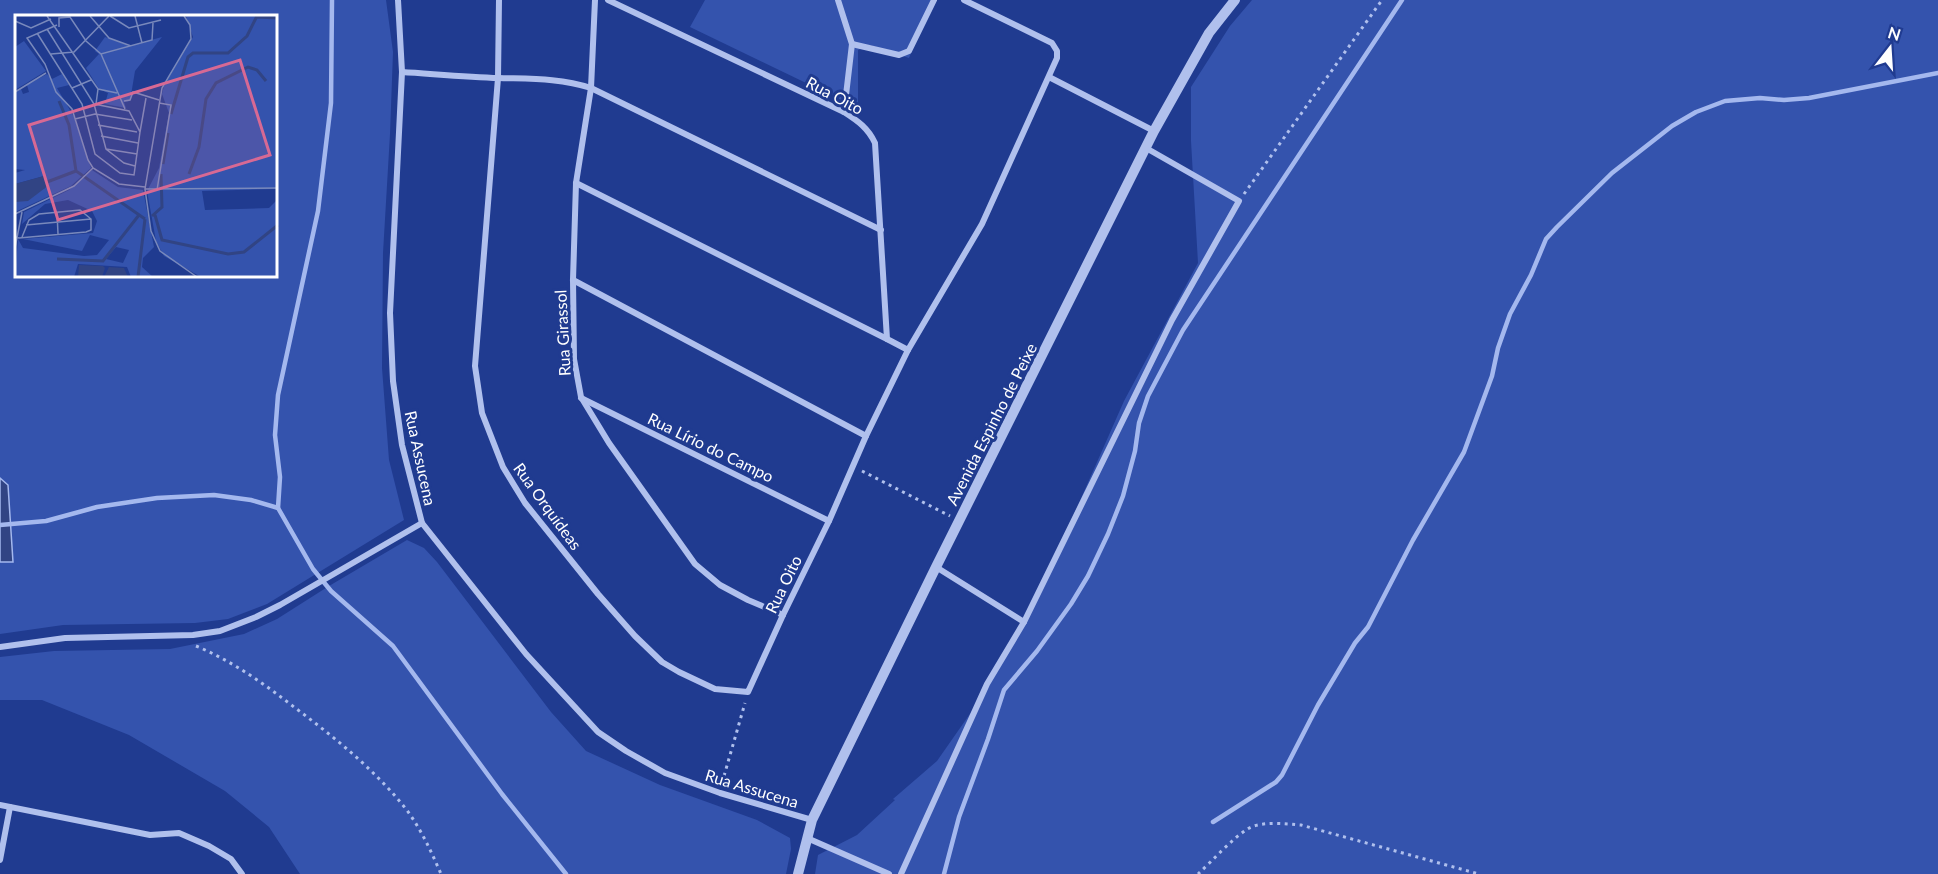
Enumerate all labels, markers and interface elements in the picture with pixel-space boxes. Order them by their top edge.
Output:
inset map [15,15,278,278]
north arrow [1860,18,1920,78]
text: N [1886,22,1903,44]
street label: Rua Oito [803,72,867,118]
street label: Rua Girassol [550,289,574,377]
street label: Avenida Espinho de Peixe [942,340,1040,508]
street label: Rua Lírio do Campo [645,408,777,486]
street label: Rua Assucena [402,409,440,507]
street label: Rua Orquídeas [510,459,586,553]
street label: Rua Oito [761,552,805,616]
street label: Rua Assucena [703,765,801,811]

